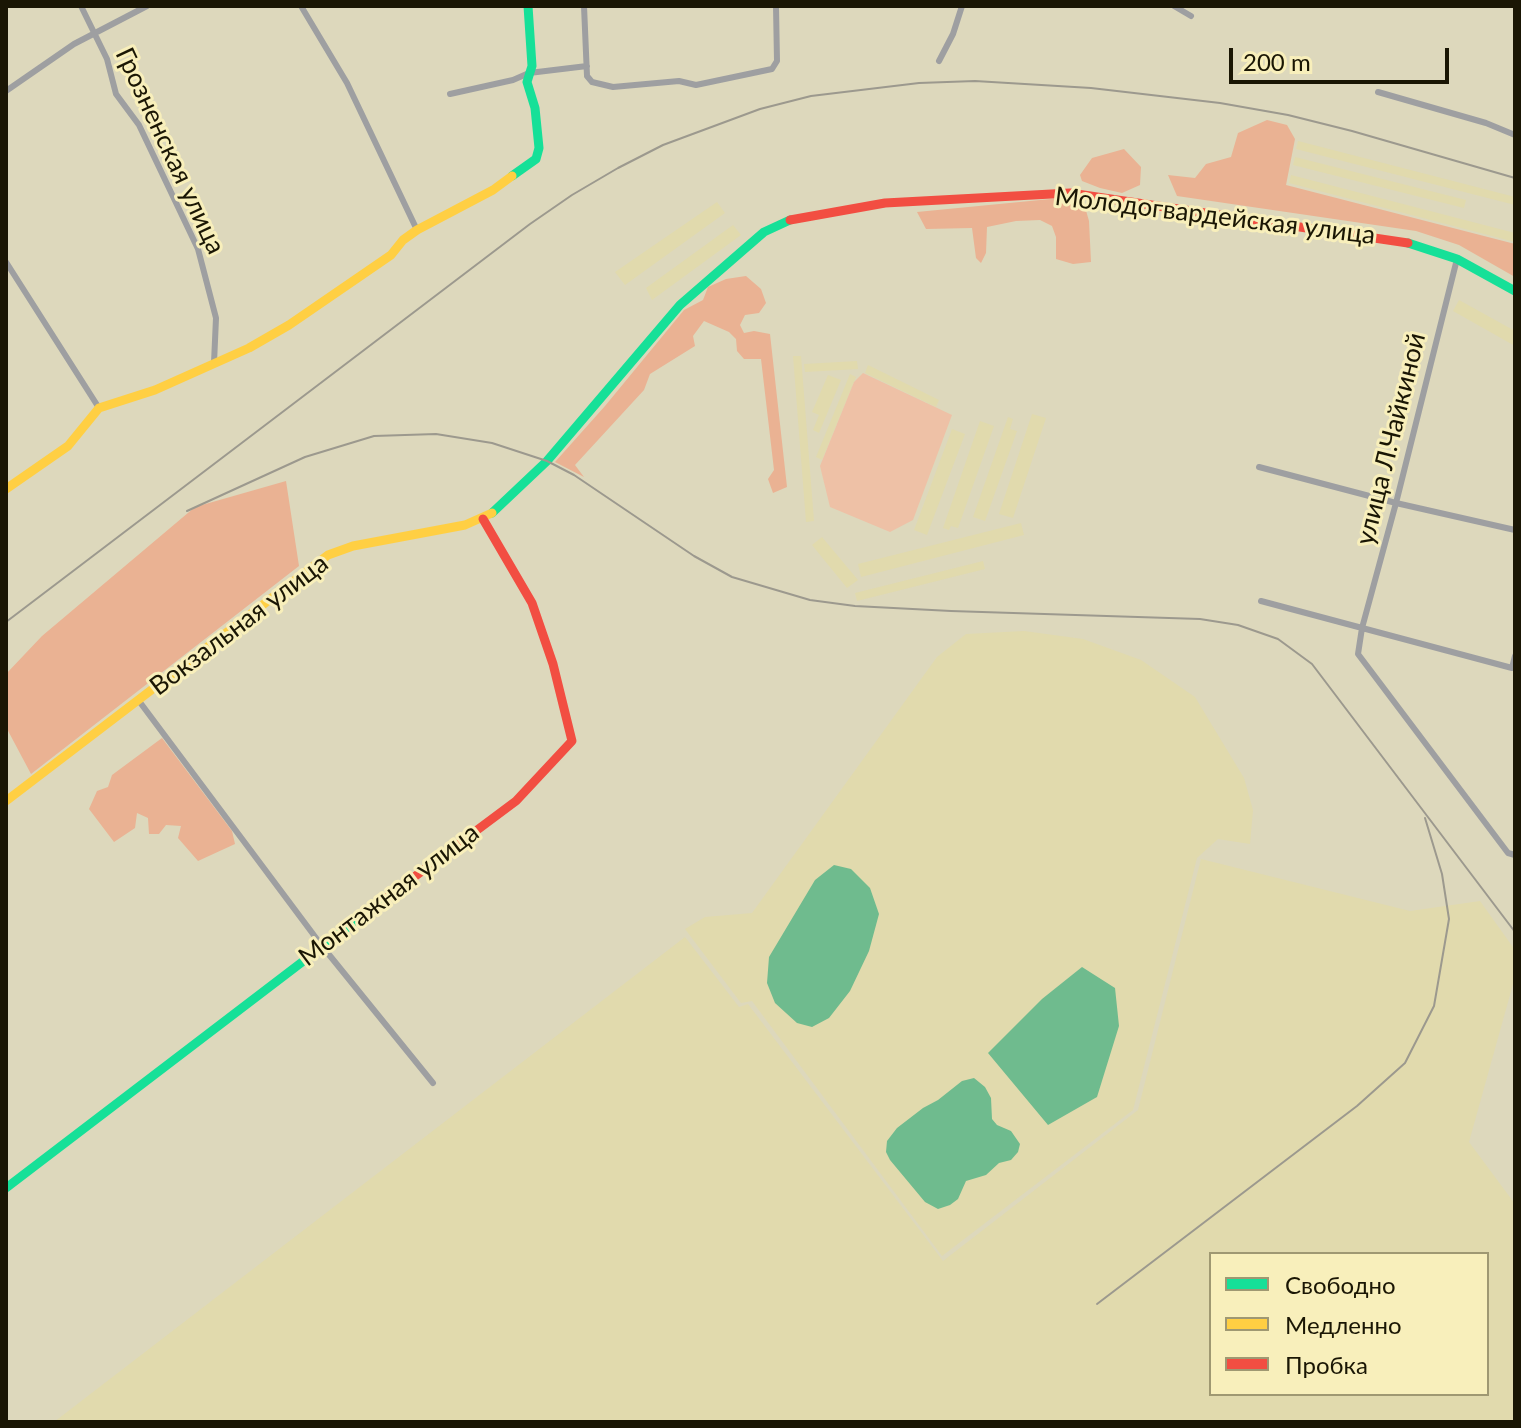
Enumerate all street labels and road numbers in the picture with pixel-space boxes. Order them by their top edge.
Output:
street label: Грозненская улица [109,43,231,259]
street label: Молодогвардейская улица [1053,181,1377,251]
street label: улица Л.Чайкиной [1350,330,1432,548]
street label: Вокзальная улица [144,548,334,702]
street label: Монтажная улица [293,817,485,973]

